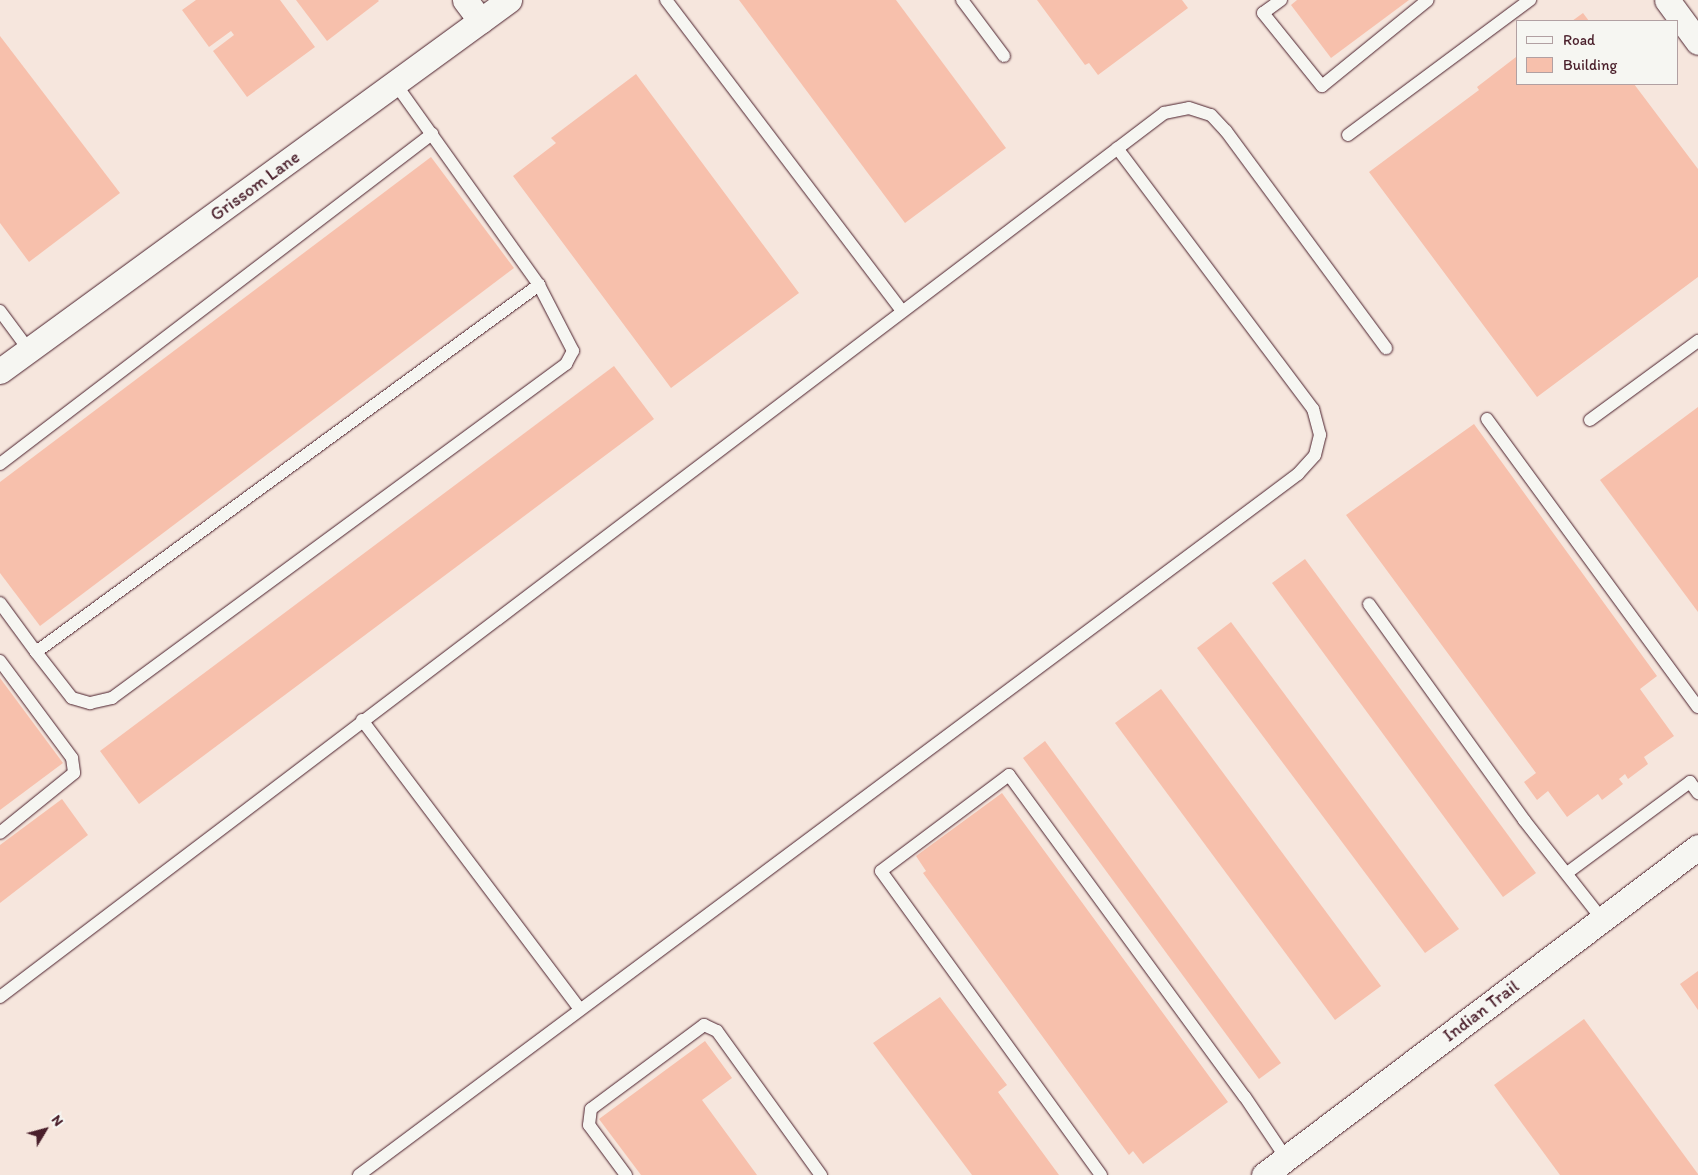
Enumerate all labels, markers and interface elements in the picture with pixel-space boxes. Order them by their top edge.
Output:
legend [1516,20,1678,85]
text: Road [1563,31,1595,49]
text: Building [1563,56,1617,74]
street label: Grissom Lane [206,146,304,226]
street label: Indian Trail [1439,976,1523,1046]
north arrow [20,1105,70,1155]
text: N [48,1112,67,1130]

